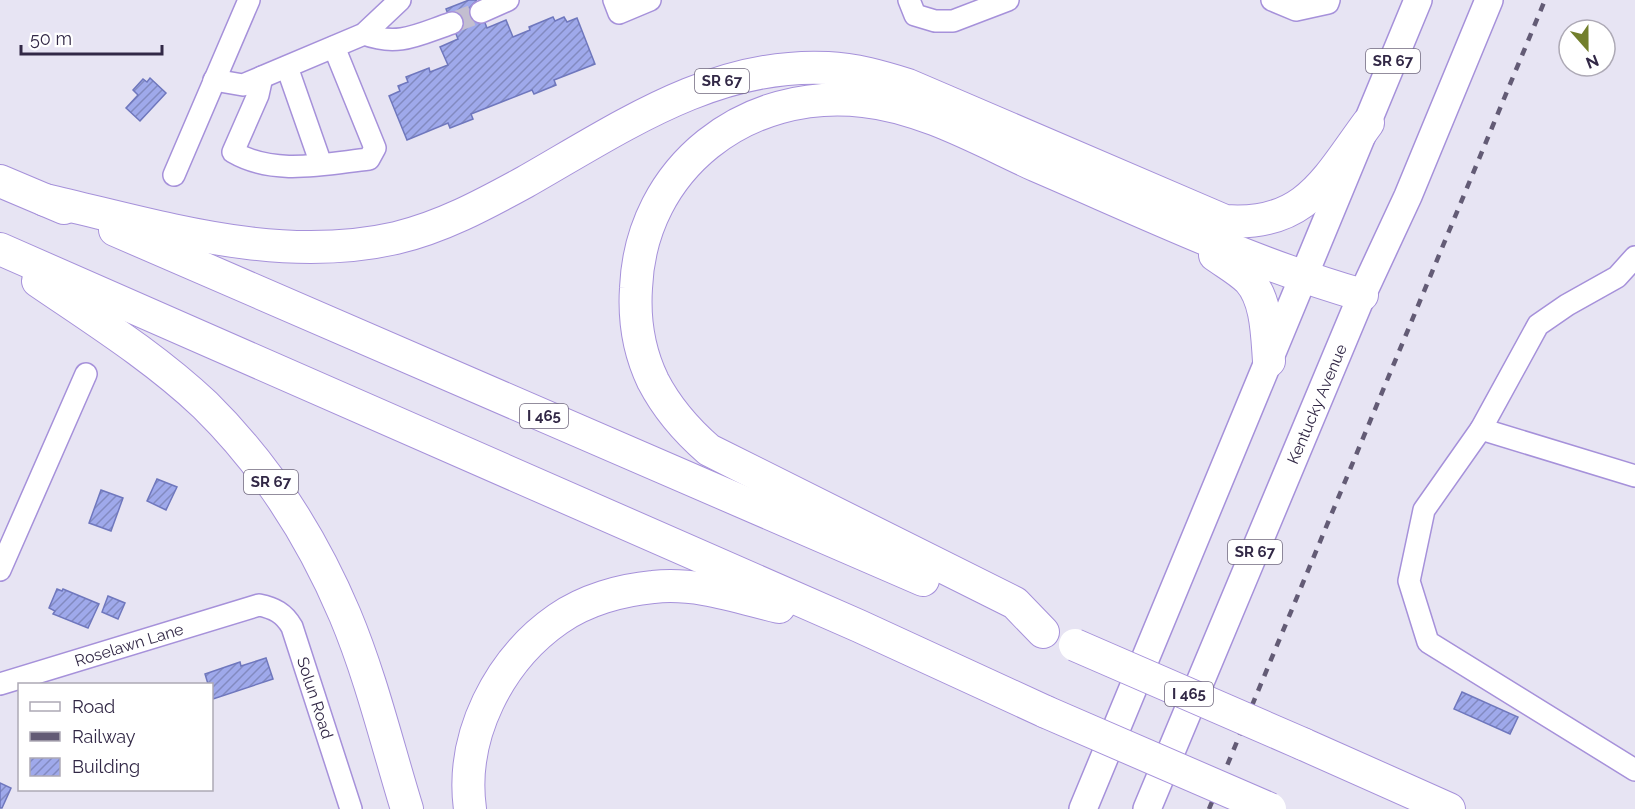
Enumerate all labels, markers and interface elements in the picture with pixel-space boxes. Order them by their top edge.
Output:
scale bar [21,18,162,56]
north arrow [1557,18,1617,78]
text: 50 m [30,28,72,49]
road number: SR 67 [1366,49,1420,73]
text: N [1583,50,1601,73]
road number: SR 67 [695,69,749,93]
street label: Kentucky Avenue [1283,341,1351,467]
road number: I 465 [520,404,568,428]
road number: SR 67 [244,470,298,494]
road number: SR 67 [1228,540,1282,564]
street label: Roselawn Lane [72,619,186,671]
street label: Solun Road [293,655,337,741]
road number: I 465 [1165,682,1213,706]
legend [18,683,213,791]
text: Road [72,696,115,717]
text: Railway [72,726,136,747]
text: Building [72,756,140,777]

